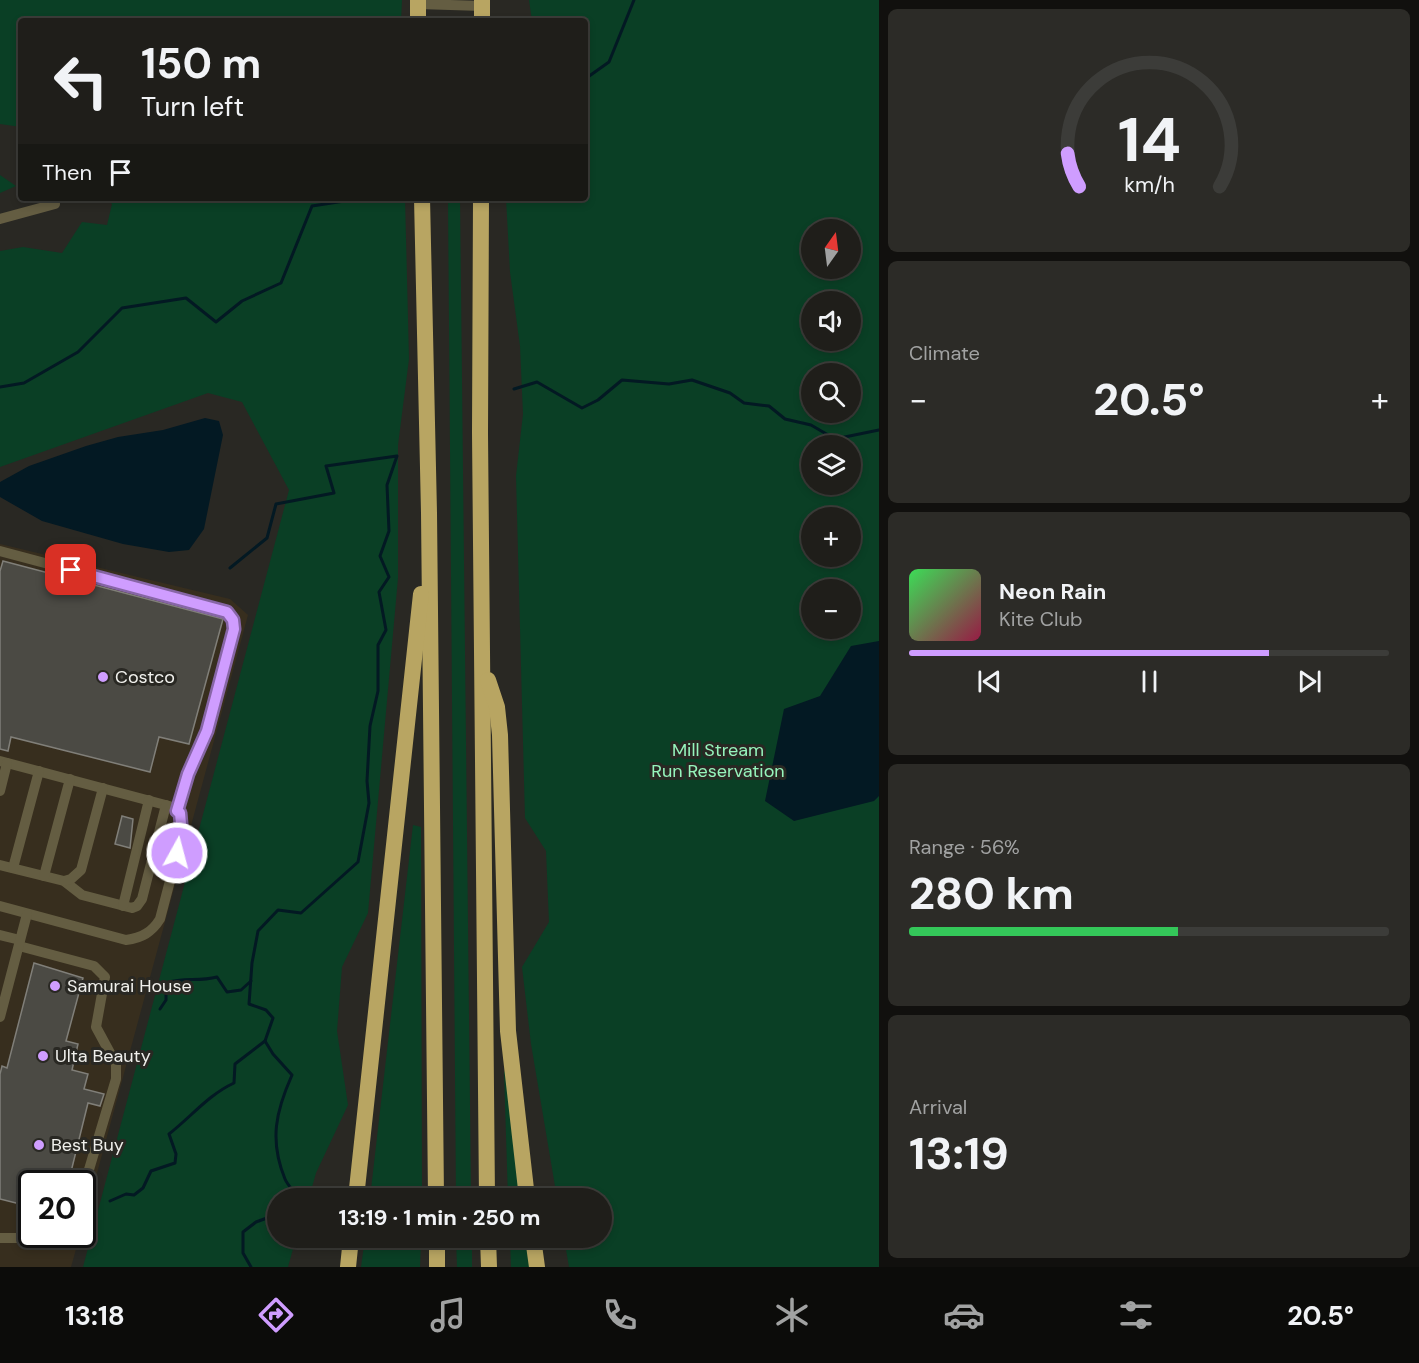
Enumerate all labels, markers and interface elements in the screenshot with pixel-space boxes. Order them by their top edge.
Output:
text: 150 m [141,36,261,91]
icon: left [42,42,120,120]
text: Turn left [141,89,244,124]
text: 14 [1117,99,1181,180]
icon: arrive [104,156,137,189]
text: Then [42,158,92,187]
text: km/h [1124,172,1174,200]
north arrow [801,219,861,279]
map controls [801,219,861,639]
button: sound [801,291,861,351]
text: Climate [909,340,980,366]
button: search [801,363,861,423]
text: 20.5° [1093,370,1205,429]
text: − [909,378,927,421]
text: + [1371,378,1389,421]
button: layers [801,435,861,495]
button: + [801,507,861,567]
pin [45,544,96,595]
icon: arrive [54,553,87,586]
text: Neon Rain [999,577,1106,606]
button: − [801,579,861,639]
text: Kite Club [999,606,1083,632]
place label: Costco [115,665,175,689]
icon: previous [973,665,1006,698]
icon: pause [1133,665,1166,698]
icon: next [1293,665,1326,698]
marker: Costco [96,670,110,684]
park label: Mill Stream Run Reservation [651,738,785,783]
position arrow [145,821,209,885]
text: Range · 56% [909,834,1020,860]
text: 280 km [909,864,1074,923]
place label: Samurai House [67,974,192,998]
marker: Samurai House [48,979,62,993]
place label: Ulta Beauty [55,1044,151,1068]
marker: Ulta Beauty [36,1049,50,1063]
text: Arrival [909,1094,967,1120]
text: 13:19 [909,1124,1009,1183]
place label: Best Buy [51,1133,124,1157]
marker: Best Buy [32,1138,46,1152]
speed limit sign: 20 [18,1170,96,1248]
text: 13:19 · 1 min · 250 m [339,1203,540,1232]
icon: directions [255,1294,297,1336]
icon: music [427,1294,469,1336]
icon: phone [599,1294,641,1336]
icon: climate [771,1294,813,1336]
icon: car [943,1294,985,1336]
icon: filters [1115,1294,1157,1336]
text: 13:18 [65,1298,125,1333]
text: 20.5° [1287,1298,1354,1333]

